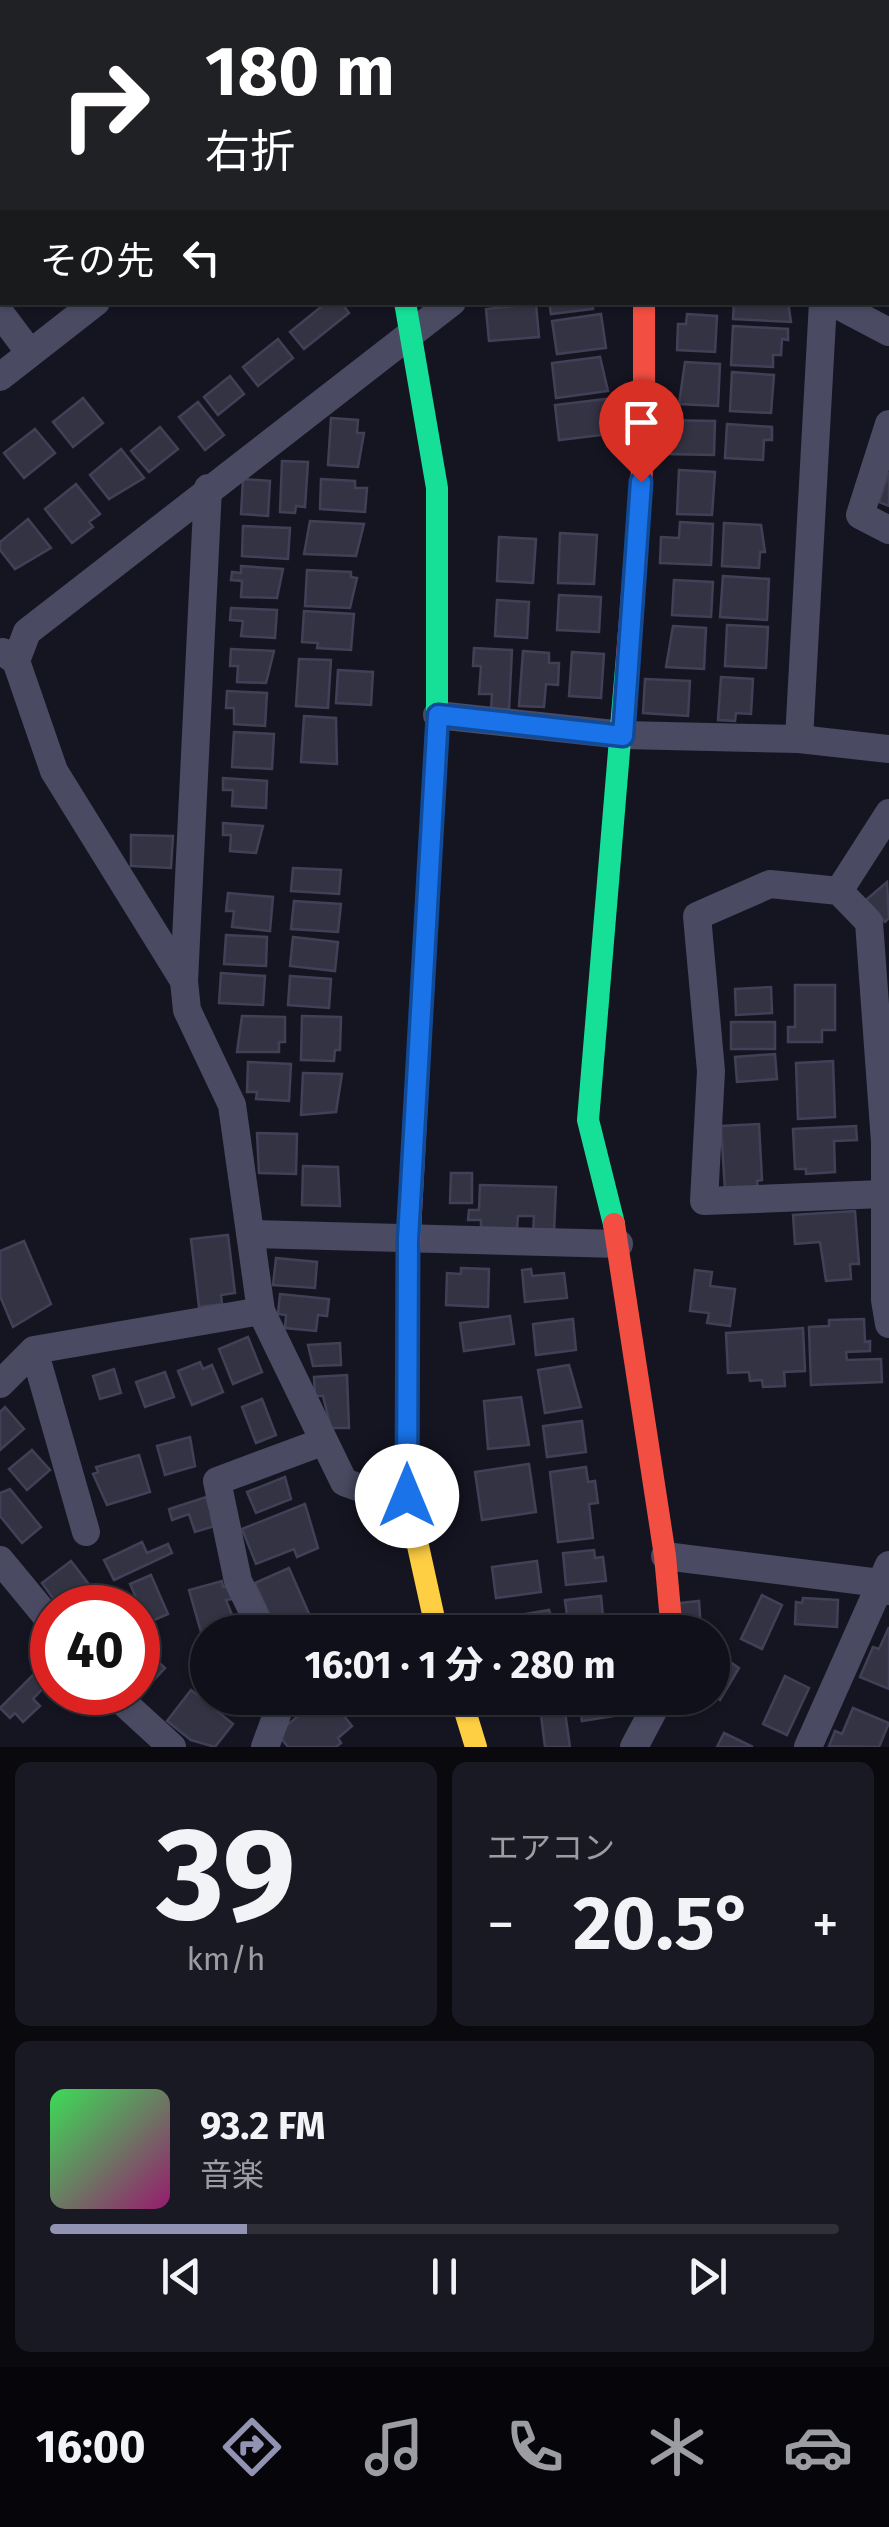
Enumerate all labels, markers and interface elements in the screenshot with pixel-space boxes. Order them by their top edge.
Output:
text: 180 m [205,30,395,114]
icon: right [40,40,170,170]
text: 右折 [205,125,295,179]
icon: left [174,230,229,285]
text: その先 [40,238,154,284]
pin [599,380,684,483]
icon: arrive [614,395,669,450]
position arrow [355,1444,459,1548]
speed limit sign: 40 [30,1585,160,1715]
text: 16:01 · 1 分 · 280 m [304,1642,616,1688]
text: 39 [157,1797,295,1953]
text: エアコン [487,1829,615,1867]
text: 20.5° [573,1879,753,1969]
text: − [487,1892,515,1958]
text: + [812,1892,839,1958]
text: km/h [186,1940,266,1978]
text: 93.2 FM [200,2103,325,2149]
text: 音楽 [200,2156,264,2194]
icon: previous [154,2249,209,2304]
icon: pause [417,2249,472,2304]
icon: next [680,2249,735,2304]
icon: directions [217,2412,287,2482]
icon: music [359,2412,429,2482]
icon: phone [500,2412,570,2482]
icon: climate [642,2412,712,2482]
icon: car [783,2412,853,2482]
text: 16:00 [36,2420,145,2474]

